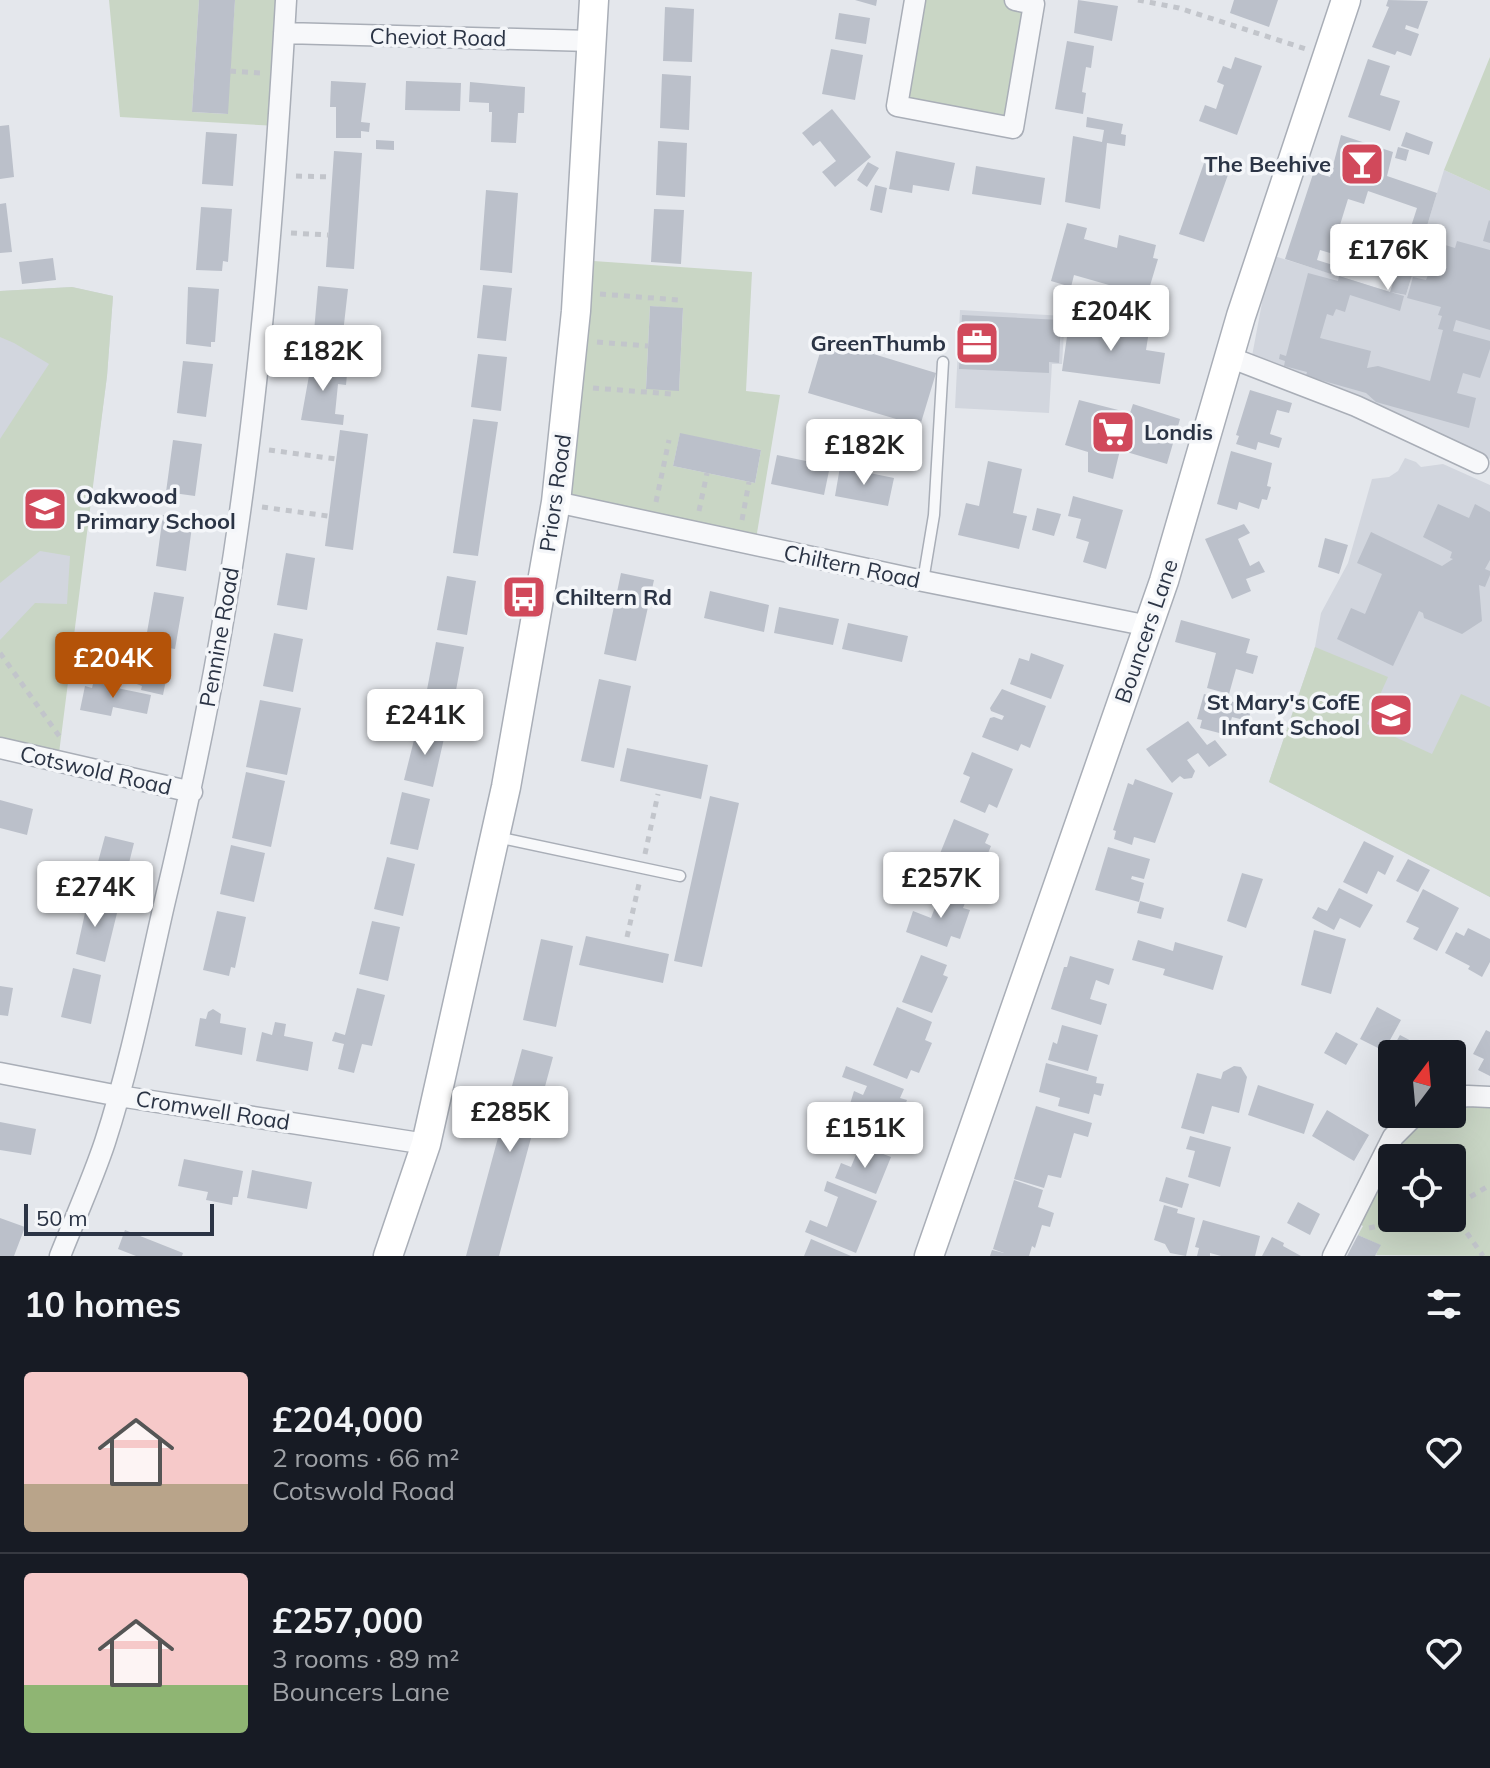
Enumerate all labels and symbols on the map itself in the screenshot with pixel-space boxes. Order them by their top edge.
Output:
street label: Cheviot Road [370,22,506,52]
bar icon: The Beehive [1338,140,1386,188]
place label: The Beehive [1204,150,1331,178]
pin: £176K [1332,224,1444,292]
pin: £204K [1055,285,1167,353]
office icon: GreenThumb [953,319,1001,367]
pin: £182K [267,325,379,393]
place label: GreenThumb [810,329,946,357]
supermarket icon: Londis [1089,408,1137,456]
place label: Londis [1144,418,1213,446]
pin: £182K [808,419,920,487]
street label: Priors Road [533,432,577,554]
place label: Oakwood Primary School [76,482,236,535]
school or university icon: Oakwood Primary School [21,485,69,533]
street label: Chiltern Road [781,538,923,594]
street label: Bouncers Lane [1108,555,1184,707]
street label: Pennine Road [193,565,245,709]
bus stop icon: Chiltern Rd [500,573,548,621]
place label: Chiltern Rd [555,583,672,611]
pin: £204K [57,632,169,700]
place label: St Mary's CofE Infant School [1207,688,1360,741]
pin: £241K [369,689,481,757]
school or university icon: St Mary's CofE Infant School [1367,691,1415,739]
street label: Cotswold Road [17,739,175,801]
pin: £257K [885,852,997,920]
pin: £274K [39,861,151,929]
north arrow [1378,1040,1466,1128]
street label: Cromwell Road [134,1084,292,1136]
pin: £285K [454,1086,566,1154]
pin: £151K [809,1102,921,1170]
scale bar [24,1200,214,1236]

